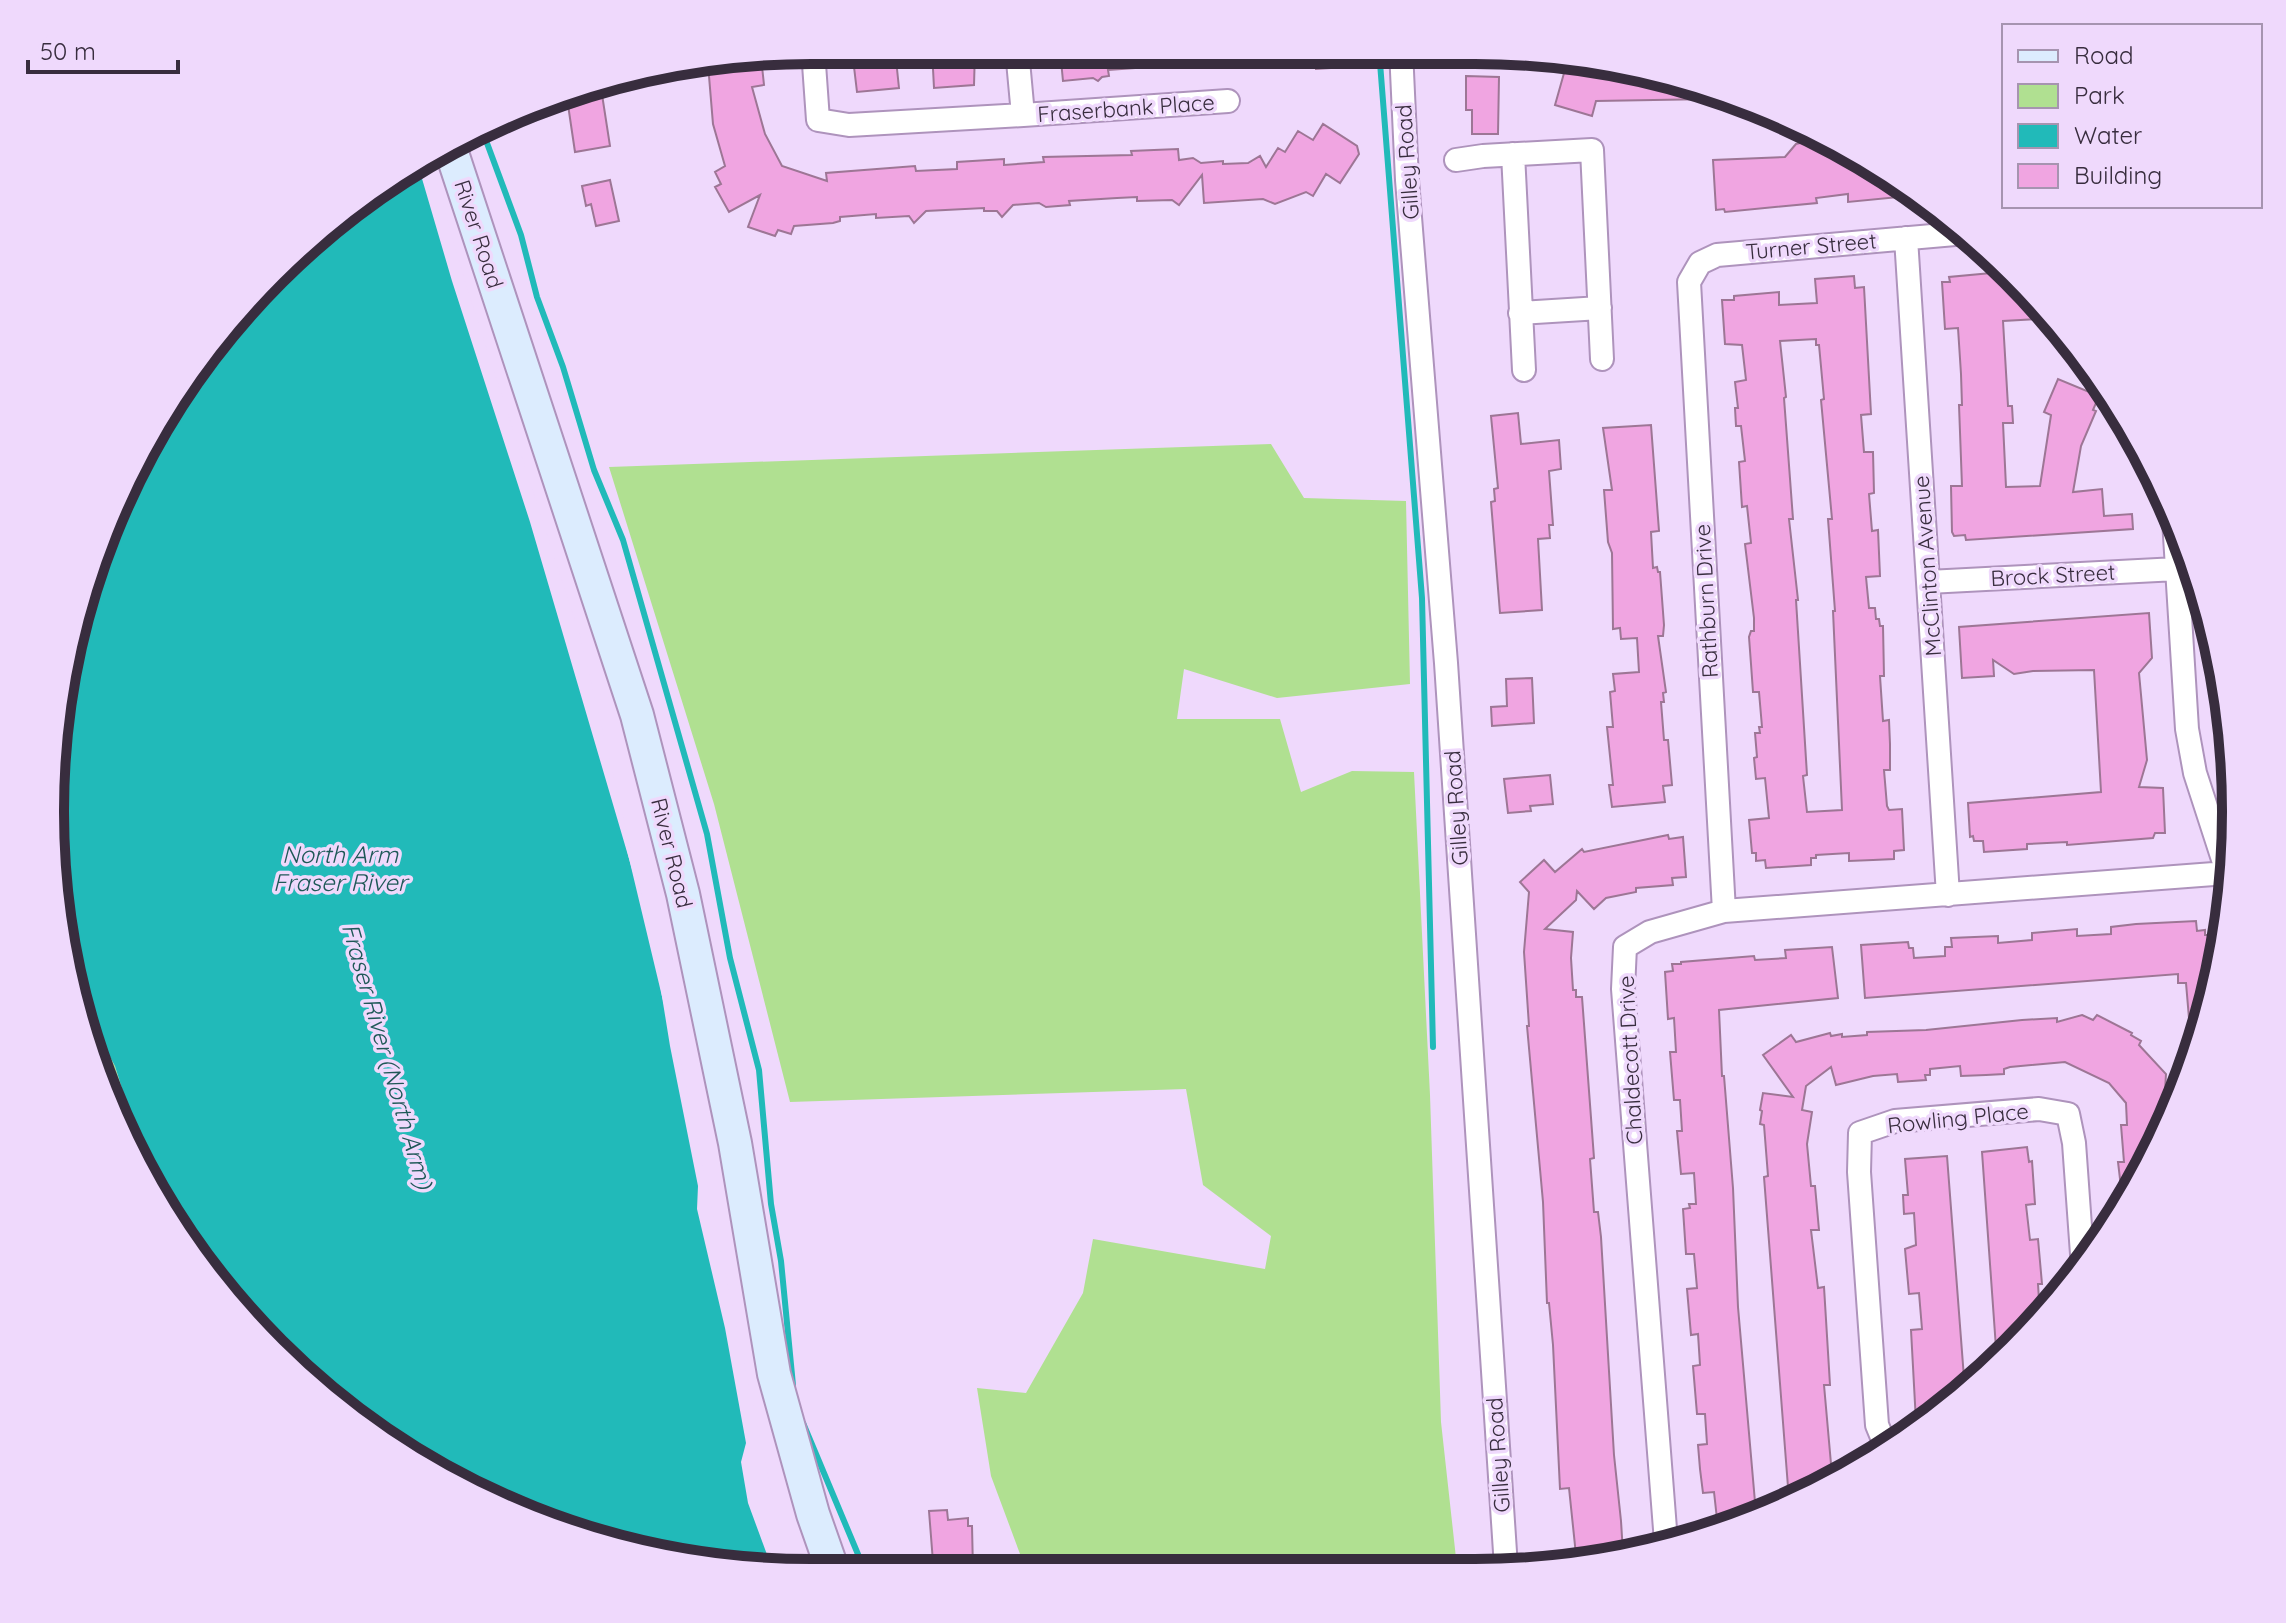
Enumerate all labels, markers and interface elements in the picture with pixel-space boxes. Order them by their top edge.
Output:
scale bar [28,24,178,74]
legend [2002,24,2262,208]
text: 50 m [40,36,96,66]
text: Road [2074,40,2134,70]
text: Park [2074,80,2125,110]
street label: Fraserbank Place [1036,88,1216,128]
street label: Gilley Road [1389,104,1425,220]
text: Water [2074,120,2142,150]
text: Building [2074,160,2162,190]
street label: River Road [448,176,510,292]
street label: Turner Street [1744,226,1878,266]
street label: McClinton Avenue [1907,475,1947,657]
street label: Rathburn Drive [1688,523,1724,679]
street label: Brock Street [1990,558,2116,592]
street label: Gilley Road [1438,750,1474,866]
street label: River Road [645,795,699,911]
water label: North Arm Fraser River [273,839,410,897]
water label: Fraser River (North Arm) [336,920,441,1193]
street label: Chaldecott Drive [1612,975,1648,1145]
street label: Rowling Place [1886,1097,2030,1139]
street label: Gilley Road [1480,1397,1516,1513]

